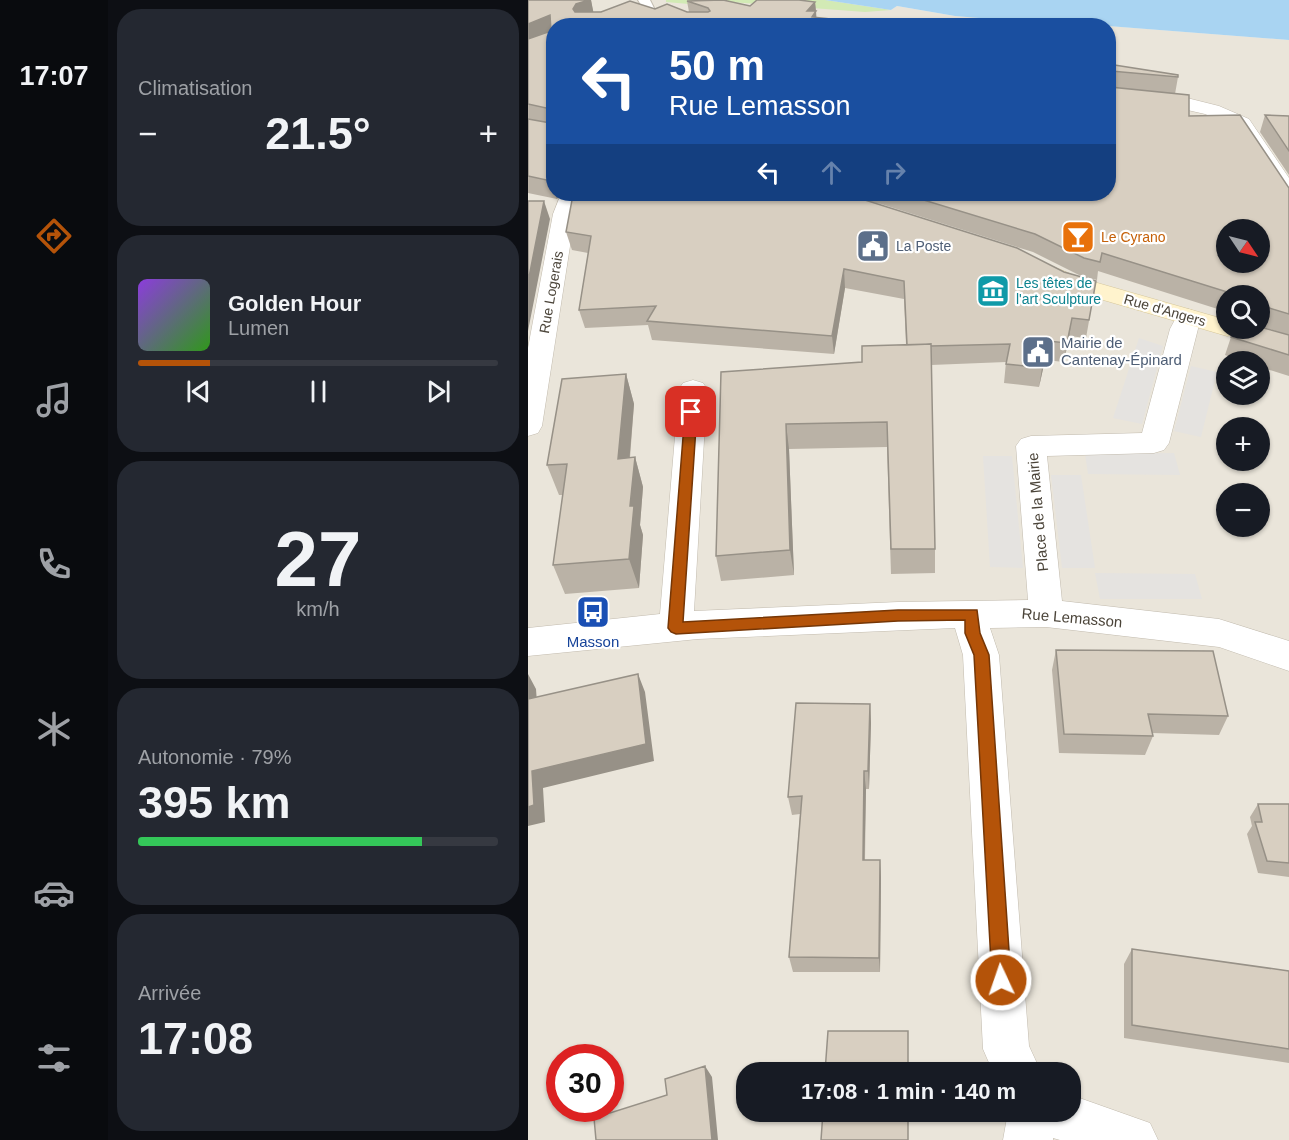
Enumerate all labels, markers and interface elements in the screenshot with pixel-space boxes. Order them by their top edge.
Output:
icon: left [570,42,648,120]
text: 50 m [669,42,765,89]
text: 17:07 [19,61,89,91]
text: Climatisation [138,77,252,99]
text: Rue Lemasson [669,91,851,121]
text: 21.5° [265,108,371,159]
text: − [138,115,157,152]
text: + [479,115,498,152]
icon: left [752,156,785,189]
icon: ahead [815,156,848,189]
icon: right [878,156,911,189]
icon: directions [33,215,75,257]
bar icon: Le Cyrano [1060,219,1096,255]
north arrow [1216,219,1270,273]
map controls [1216,219,1270,537]
public building icon: La Poste [855,228,891,264]
place label: Le Cyrano [1101,229,1166,245]
place label: La Poste [896,238,951,254]
street label: Rue Logerais [536,250,566,334]
museum icon: Les têtes de l'art Sculpture [975,273,1011,309]
place label: Les têtes de l'art Sculpture [1016,275,1101,307]
button: search [1216,285,1270,339]
text: Golden Hour [228,291,361,316]
street label: Rue d'Angers [1122,291,1208,329]
text: Lumen [228,317,289,339]
public building icon: Mairie de Cantenay-Épinard [1020,334,1056,370]
place label: Mairie de Cantenay-Épinard [1061,334,1182,368]
button: layers [1216,351,1270,405]
icon: previous [182,375,215,408]
icon: pause [302,375,335,408]
icon: next [422,375,455,408]
icon: music [33,379,75,421]
pin [665,386,716,437]
icon: arrive [674,395,707,428]
button: + [1216,417,1270,471]
street label: Place de la Mairie [1024,452,1051,572]
button: − [1216,483,1270,537]
text: 27 [275,515,361,603]
icon: phone [33,543,75,585]
bus stop icon: Masson [575,594,611,630]
text: km/h [296,598,340,620]
street label: Rue Lemasson [1021,605,1123,630]
place label: Masson [567,633,619,650]
icon: climate [33,708,75,750]
text: Autonomie · 79% [138,746,291,768]
text: 395 km [138,777,291,828]
icon: car [33,872,75,914]
position arrow [969,948,1033,1012]
text: Arrivée [138,982,201,1004]
text: 17:08 [138,1013,253,1064]
icon: filters [33,1037,75,1079]
speed limit sign: 30 [546,1044,624,1122]
text: 17:08 · 1 min · 140 m [801,1079,1016,1104]

